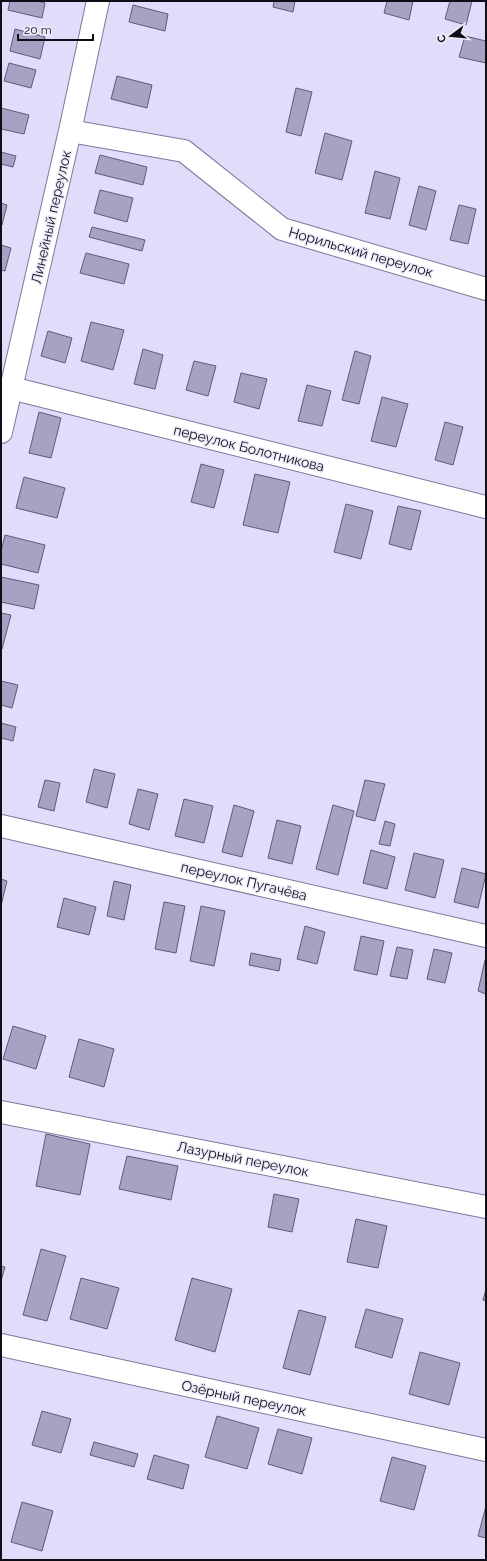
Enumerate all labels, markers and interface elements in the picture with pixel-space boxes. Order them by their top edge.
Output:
scale bar [18,16,93,42]
north arrow [431,16,471,56]
text: 20 m [24,23,52,37]
text: С [434,33,449,44]
street label: Линейный переулок [28,149,74,285]
street label: Норильский переулок [287,224,435,280]
street label: переулок Болотникова [172,422,326,474]
street label: переулок Пугачёва [179,859,309,903]
street label: Лазурный переулок [176,1138,310,1180]
street label: Озёрный переулок [180,1377,308,1419]

